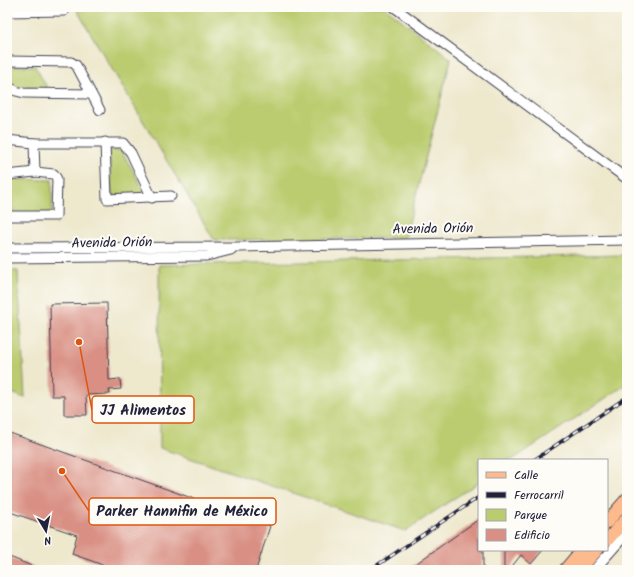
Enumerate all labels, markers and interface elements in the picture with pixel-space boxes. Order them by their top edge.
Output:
street label: Avenida Orión [392,217,474,241]
street label: Avenida Orión [71,231,153,255]
callout: JJ Alimentos [92,396,194,423]
text: JJ Alimentos [100,399,186,423]
legend [478,459,608,551]
text: Calle [514,466,539,485]
text: Ferrocarril [514,486,564,505]
callout: Parker Hannifin de México [89,498,276,525]
text: Parker Hannifin de México [96,500,268,524]
text: Parque [514,506,548,525]
north arrow [26,511,66,551]
text: Edificio [514,526,550,545]
text: N [43,530,53,549]

